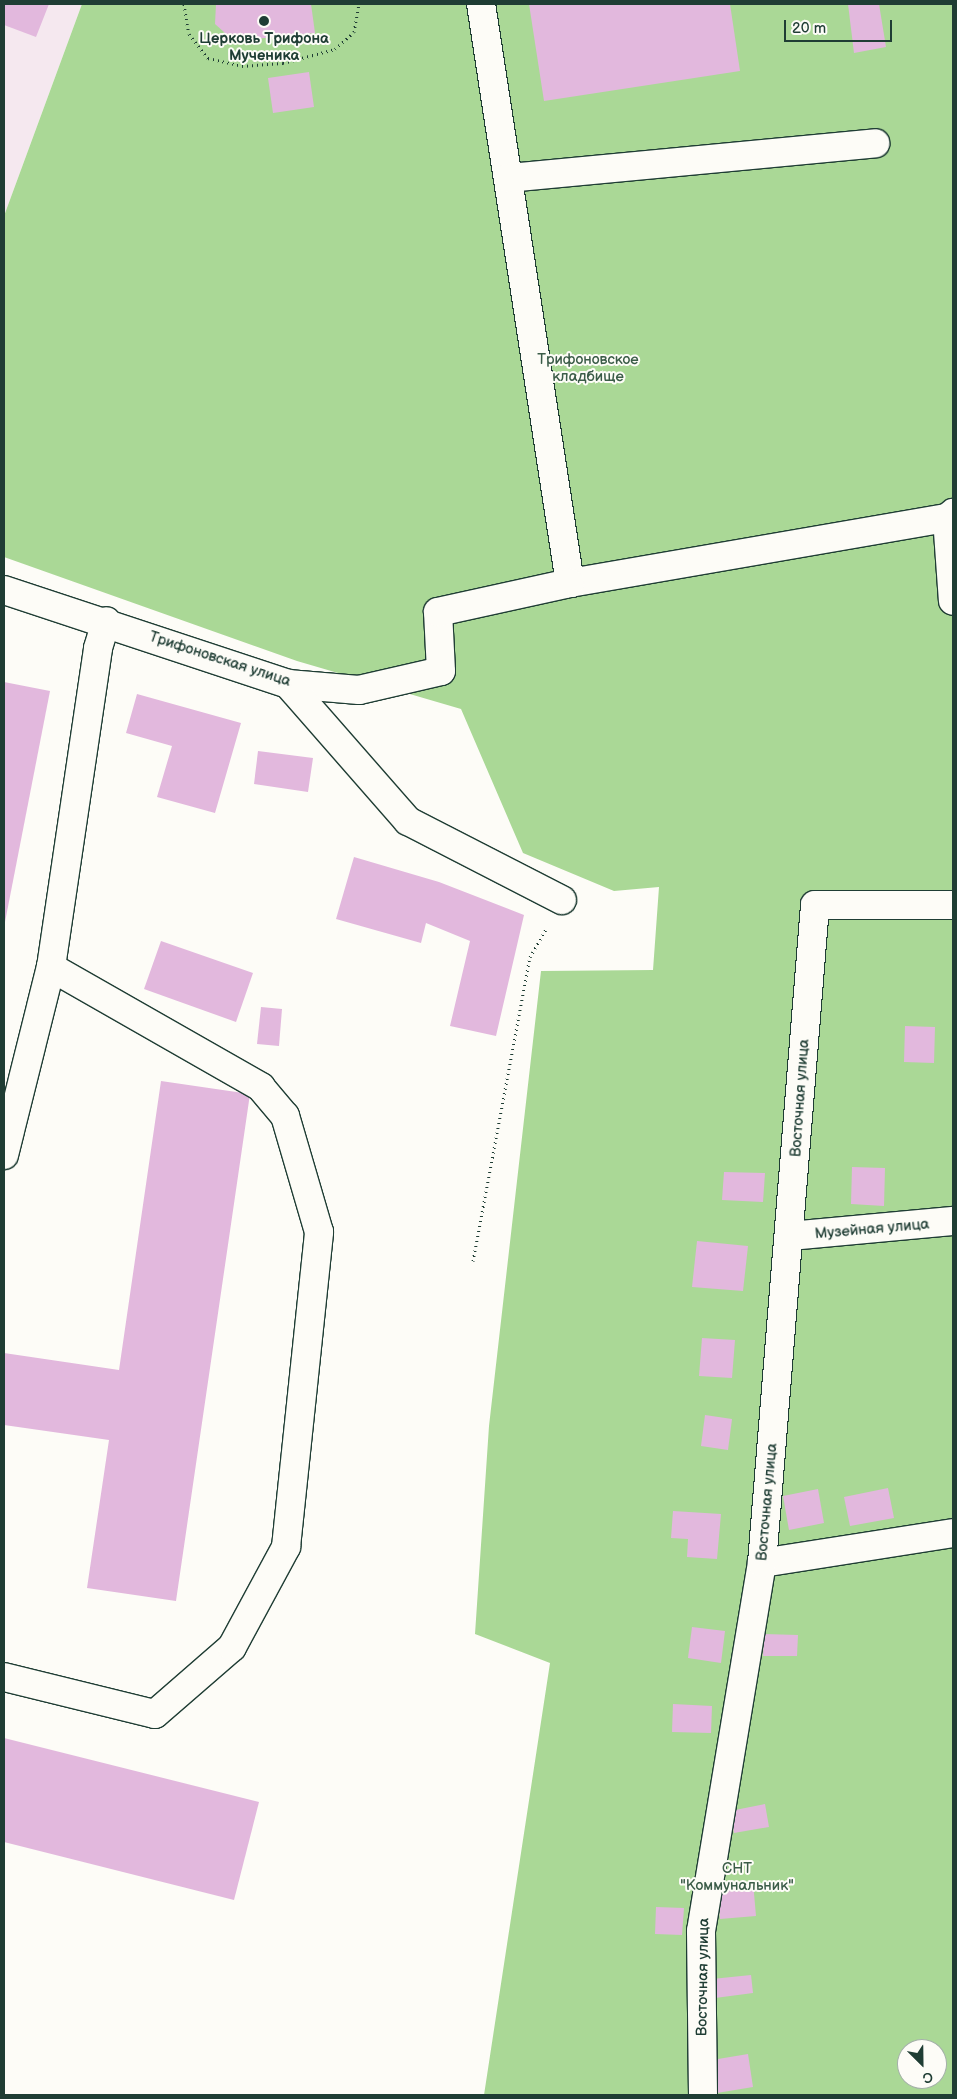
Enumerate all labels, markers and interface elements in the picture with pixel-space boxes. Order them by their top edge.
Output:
scale bar [787,10,894,42]
marker: Церковь Трифона Мученика [258,15,270,27]
text: 20 m [792,19,826,38]
place label: Церковь Трифона Мученика [199,29,329,64]
park label: Трифоновское кладбище [537,350,639,385]
street label: Трифоновская улица [147,628,293,690]
street label: Восточная улица [787,1038,813,1158]
street label: Музейная улица [814,1215,930,1243]
street label: Восточная улица [753,1442,781,1562]
park label: СНТ "Коммунальник" [680,1859,794,1894]
street label: Восточная улица [693,1918,713,2036]
north arrow [897,2039,947,2089]
text: С [920,2068,935,2087]

